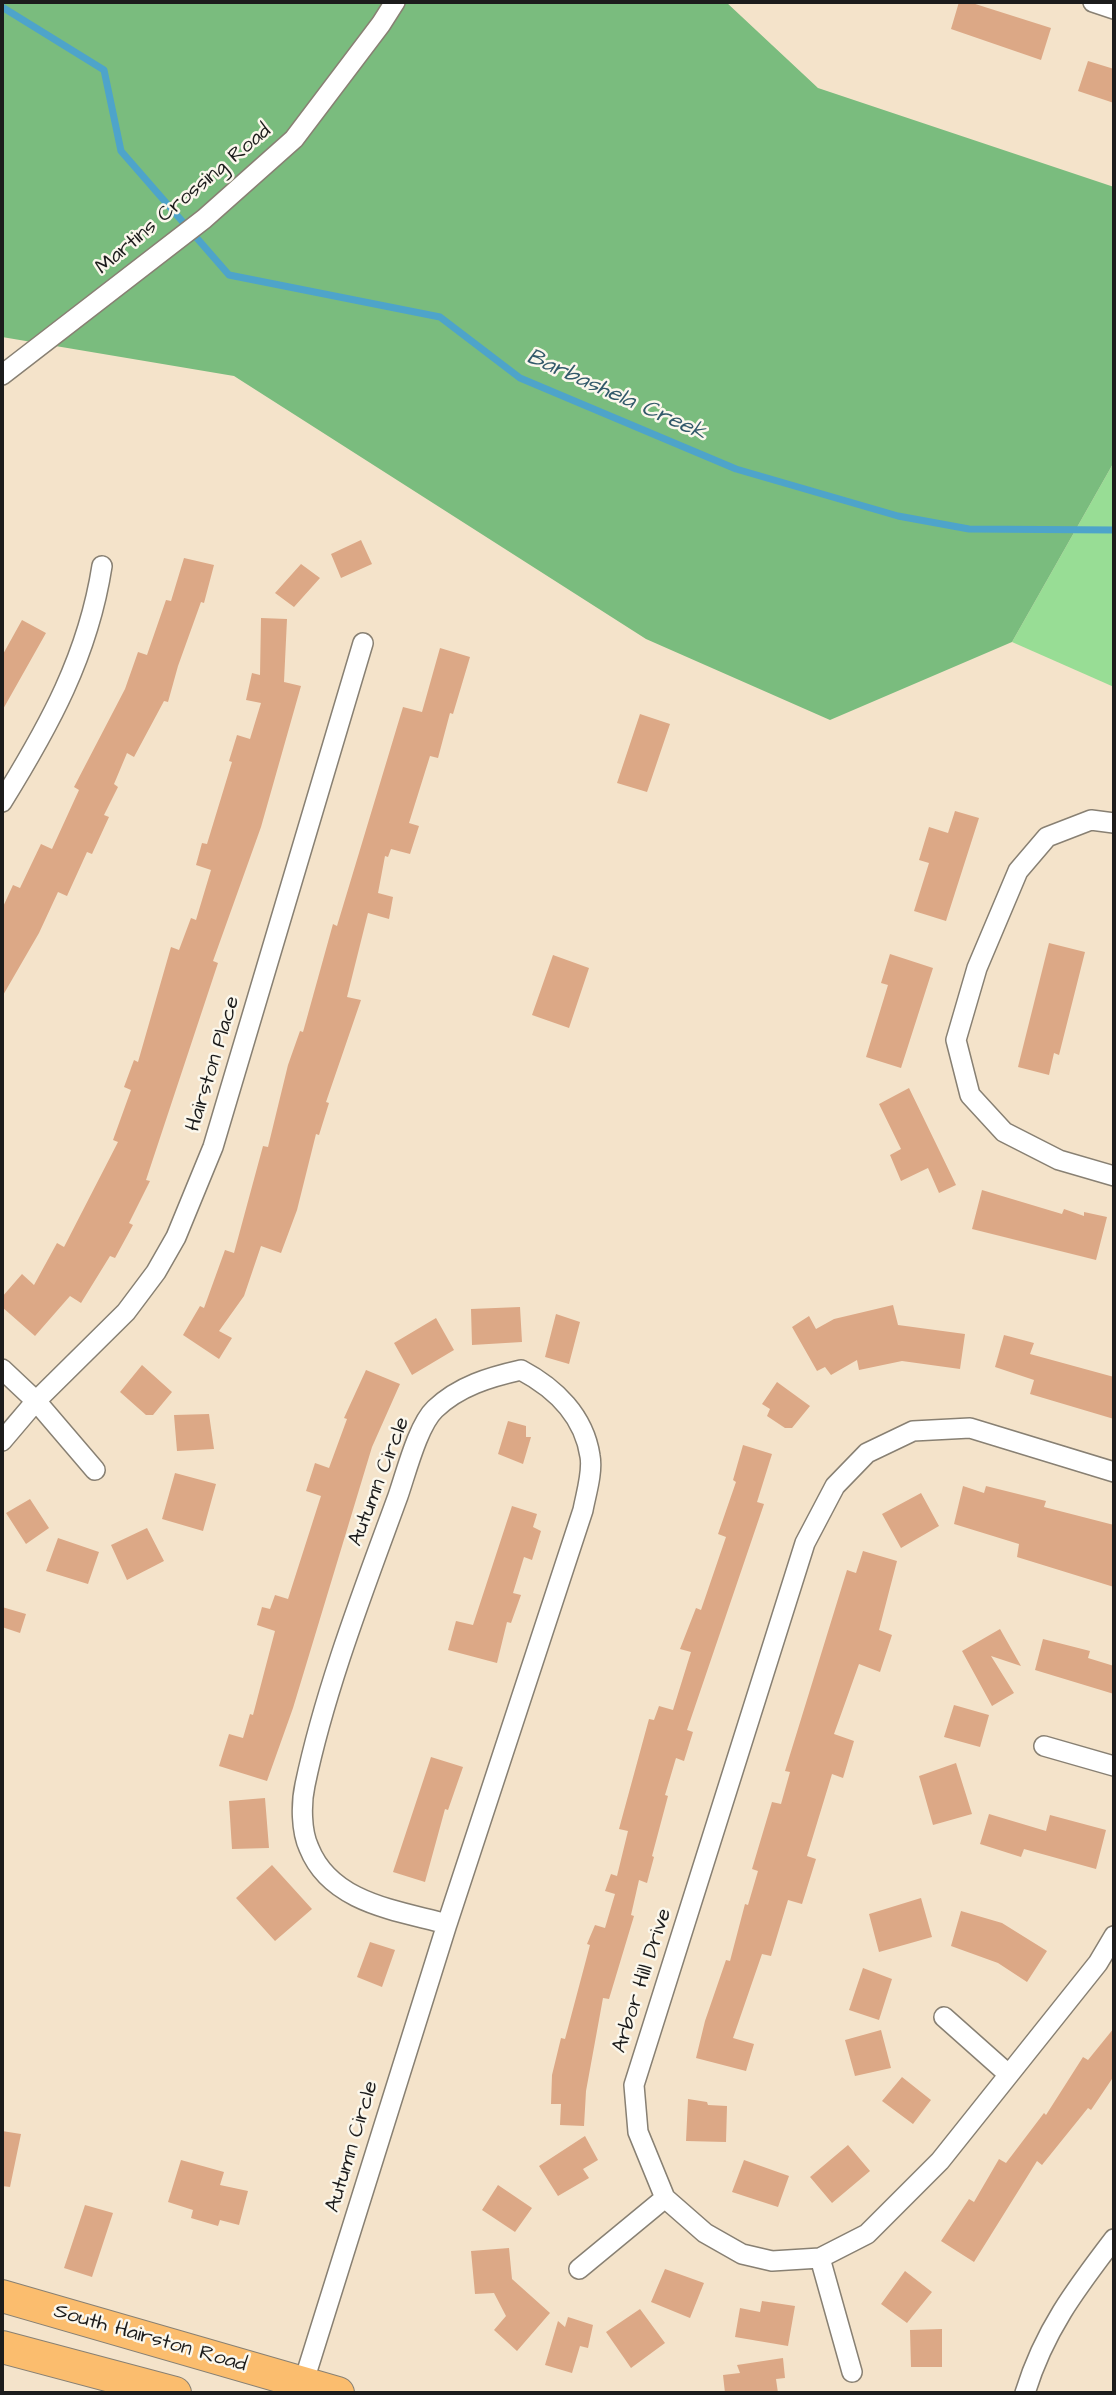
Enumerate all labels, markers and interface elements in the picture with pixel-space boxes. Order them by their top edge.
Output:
street label: Martins Crossing Road [91,119,277,281]
water label: Barbashela Creek [522,344,710,448]
street label: Hairston Place [181,993,247,1135]
street label: Autumn Circle [344,1414,416,1550]
street label: Arbor Hill Drive [608,1906,678,2056]
street label: Autumn Circle [321,2078,385,2216]
street label: South Hairston Road [51,2299,249,2379]

